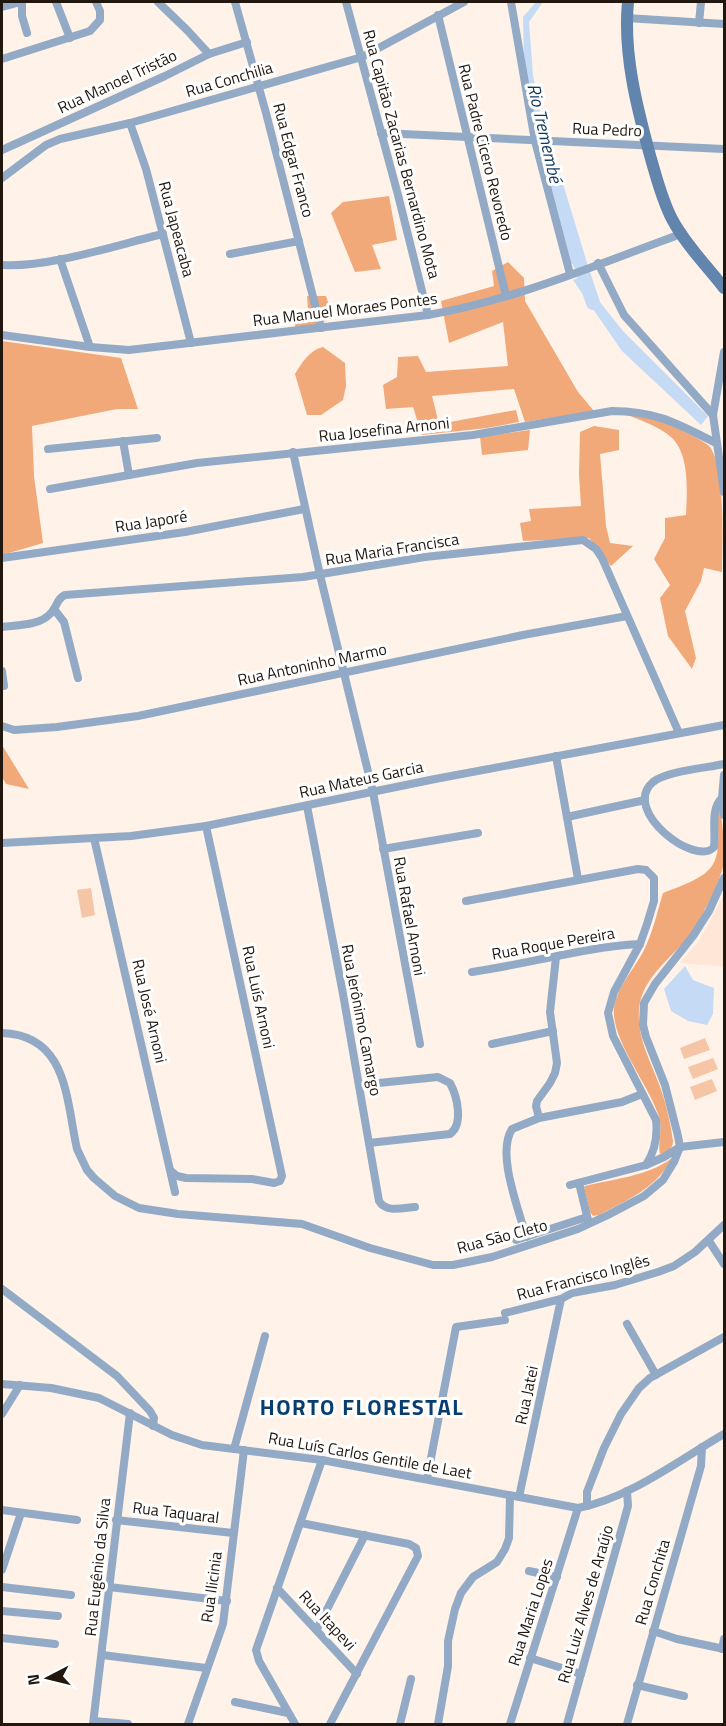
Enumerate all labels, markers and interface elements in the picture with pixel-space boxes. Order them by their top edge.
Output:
street label: Rua Capitão Zacarias Bernardino Mota [357,27,447,281]
street label: Rua Manoel Tristão [53,43,181,119]
street label: Rua Conchilia [183,55,275,103]
street label: Rua Padre Cicero Revoredo [452,61,520,243]
water label: Rio Tremembé [520,81,570,187]
street label: Rua Edgar Franco [267,100,321,220]
street label: Rua Pedro [572,116,642,142]
street label: Rua Japeacaba [153,178,201,280]
street label: Rua Manuel Moraes Pontes [251,286,439,332]
street label: Rua Josefina Arnoni [317,410,451,448]
street label: Rua Japoré [113,503,189,539]
street label: Rua Maria Francisca [323,527,461,571]
street label: Rua Antoninho Marmo [235,636,389,692]
street label: Rua Mateus Garcia [297,754,425,804]
street label: Rua Rafael Arnoni [388,855,432,977]
street label: Rua Roque Pereira [490,920,616,966]
street label: Rua Jerônimo Camargo [336,942,388,1098]
street label: Rua Luís Arnoni [236,943,282,1051]
street label: Rua José Arnoni [126,957,174,1065]
street label: Rua São Cleto [454,1212,550,1260]
street label: Rua Francisco Inglês [514,1248,652,1306]
street label: Rua Jatei [508,1363,544,1427]
district label: HORTO FLORESTAL [260,1390,464,1424]
street label: Rua Luís Carlos Gentile de Laet [266,1425,474,1485]
street label: Rua Taquaral [131,1495,221,1529]
street label: Rua Eugênio da Silva [78,1497,116,1637]
street label: Rua Luiz Alves de Araújo [551,1522,619,1686]
street label: Rua Conchita [628,1536,676,1628]
street label: Rua Ilicinia [194,1550,228,1624]
street label: Rua Maria Lopes [501,1555,559,1669]
street label: Rua Itapevi [294,1584,362,1656]
north arrow [18,1648,78,1708]
text: N [21,1673,46,1687]

